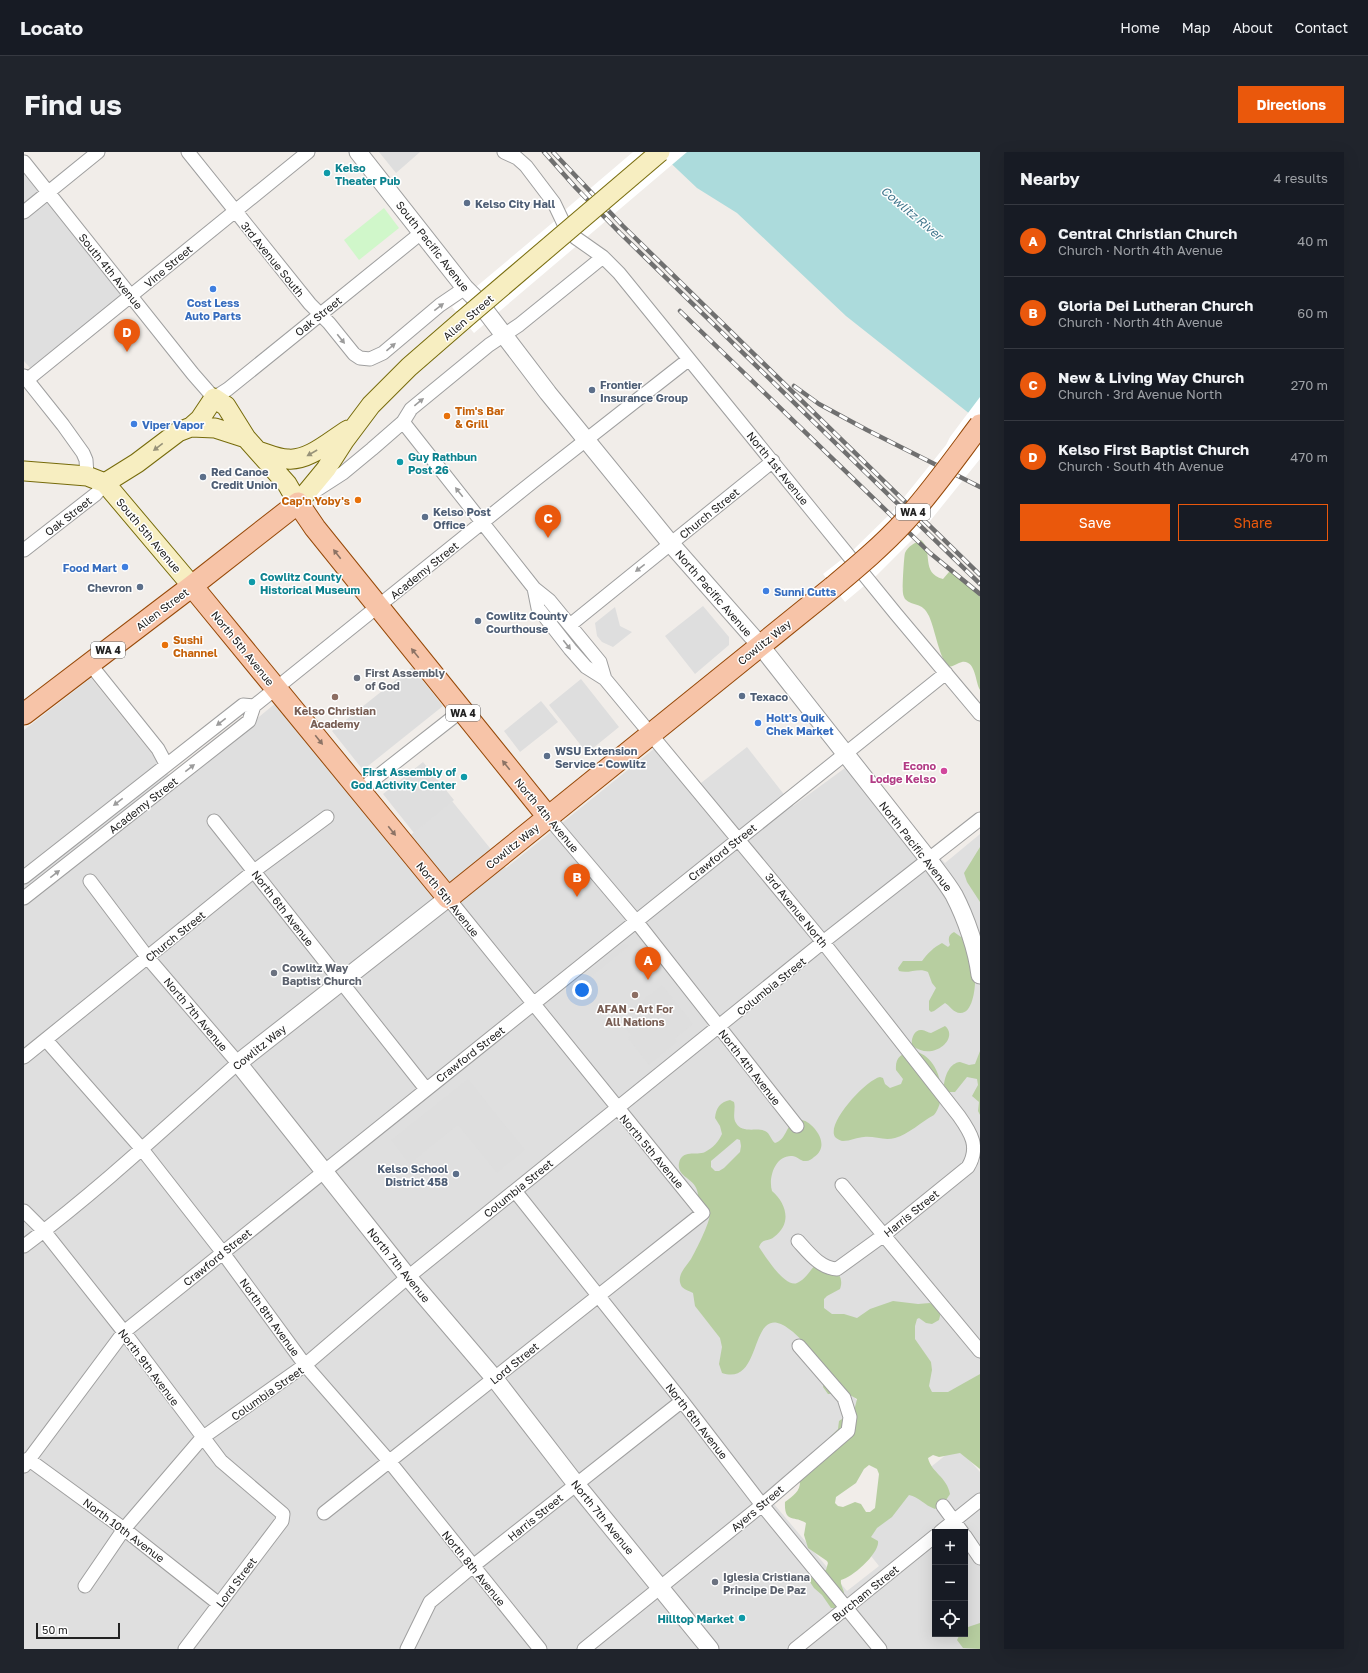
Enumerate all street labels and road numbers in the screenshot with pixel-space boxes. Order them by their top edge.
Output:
street label: South Pacific Avenue [394,198,472,294]
street label: 3rd Avenue South [239,219,307,299]
street label: South 4th Avenue [76,231,146,311]
street label: Vine Street [141,242,195,290]
street label: Allen Street [440,292,496,342]
street label: Oak Street [292,293,344,339]
street label: North 1st Avenue [744,429,812,507]
street label: Church Street [676,485,742,541]
street label: Oak Street [42,494,94,538]
street label: South 5th Avenue [114,495,184,575]
road number: WA 4 [896,504,930,520]
street label: Academy Street [387,539,461,601]
street label: North Pacific Avenue [673,547,755,639]
street label: Allen Street [133,585,191,633]
street label: North 5th Avenue [209,608,277,688]
street label: Cowlitz Way [735,617,793,667]
road number: WA 4 [91,642,125,658]
road number: WA 4 [446,705,480,721]
street label: Academy Street [106,774,180,836]
street label: North 4th Avenue [512,775,582,855]
street label: North Pacific Avenue [877,799,955,893]
street label: Cowlitz Way [483,821,541,871]
street label: Crawford Street [685,821,759,883]
street label: North 5th Avenue [414,859,482,939]
street label: North 6th Avenue [249,867,317,949]
street label: 3rd Avenue North [763,870,831,950]
street label: Church Street [142,908,208,964]
street label: Columbia Street [734,954,808,1018]
street label: North 7th Avenue [161,975,231,1053]
street label: Cowlitz Way [230,1022,288,1072]
street label: Crawford Street [433,1023,507,1085]
street label: North 4th Avenue [716,1026,784,1108]
street label: North 5th Avenue [617,1111,687,1191]
street label: Columbia Street [481,1156,555,1220]
street label: Harris Street [881,1187,941,1239]
street label: North 7th Avenue [365,1225,433,1305]
street label: Crawford Street [180,1226,254,1288]
street label: North 8th Avenue [237,1276,303,1358]
street label: North 9th Avenue [116,1326,182,1408]
street label: Lord Street [487,1339,541,1387]
street label: Columbia Street [228,1363,306,1423]
street label: North 6th Avenue [663,1380,731,1462]
street label: North 7th Avenue [569,1477,637,1557]
street label: Ayers Street [728,1482,786,1534]
street label: Harris Street [505,1491,565,1543]
street label: North 10th Avenue [81,1495,167,1565]
street label: North 8th Avenue [440,1528,508,1608]
street label: Lord Street [213,1555,259,1609]
street label: Burcham Street [829,1562,901,1624]

